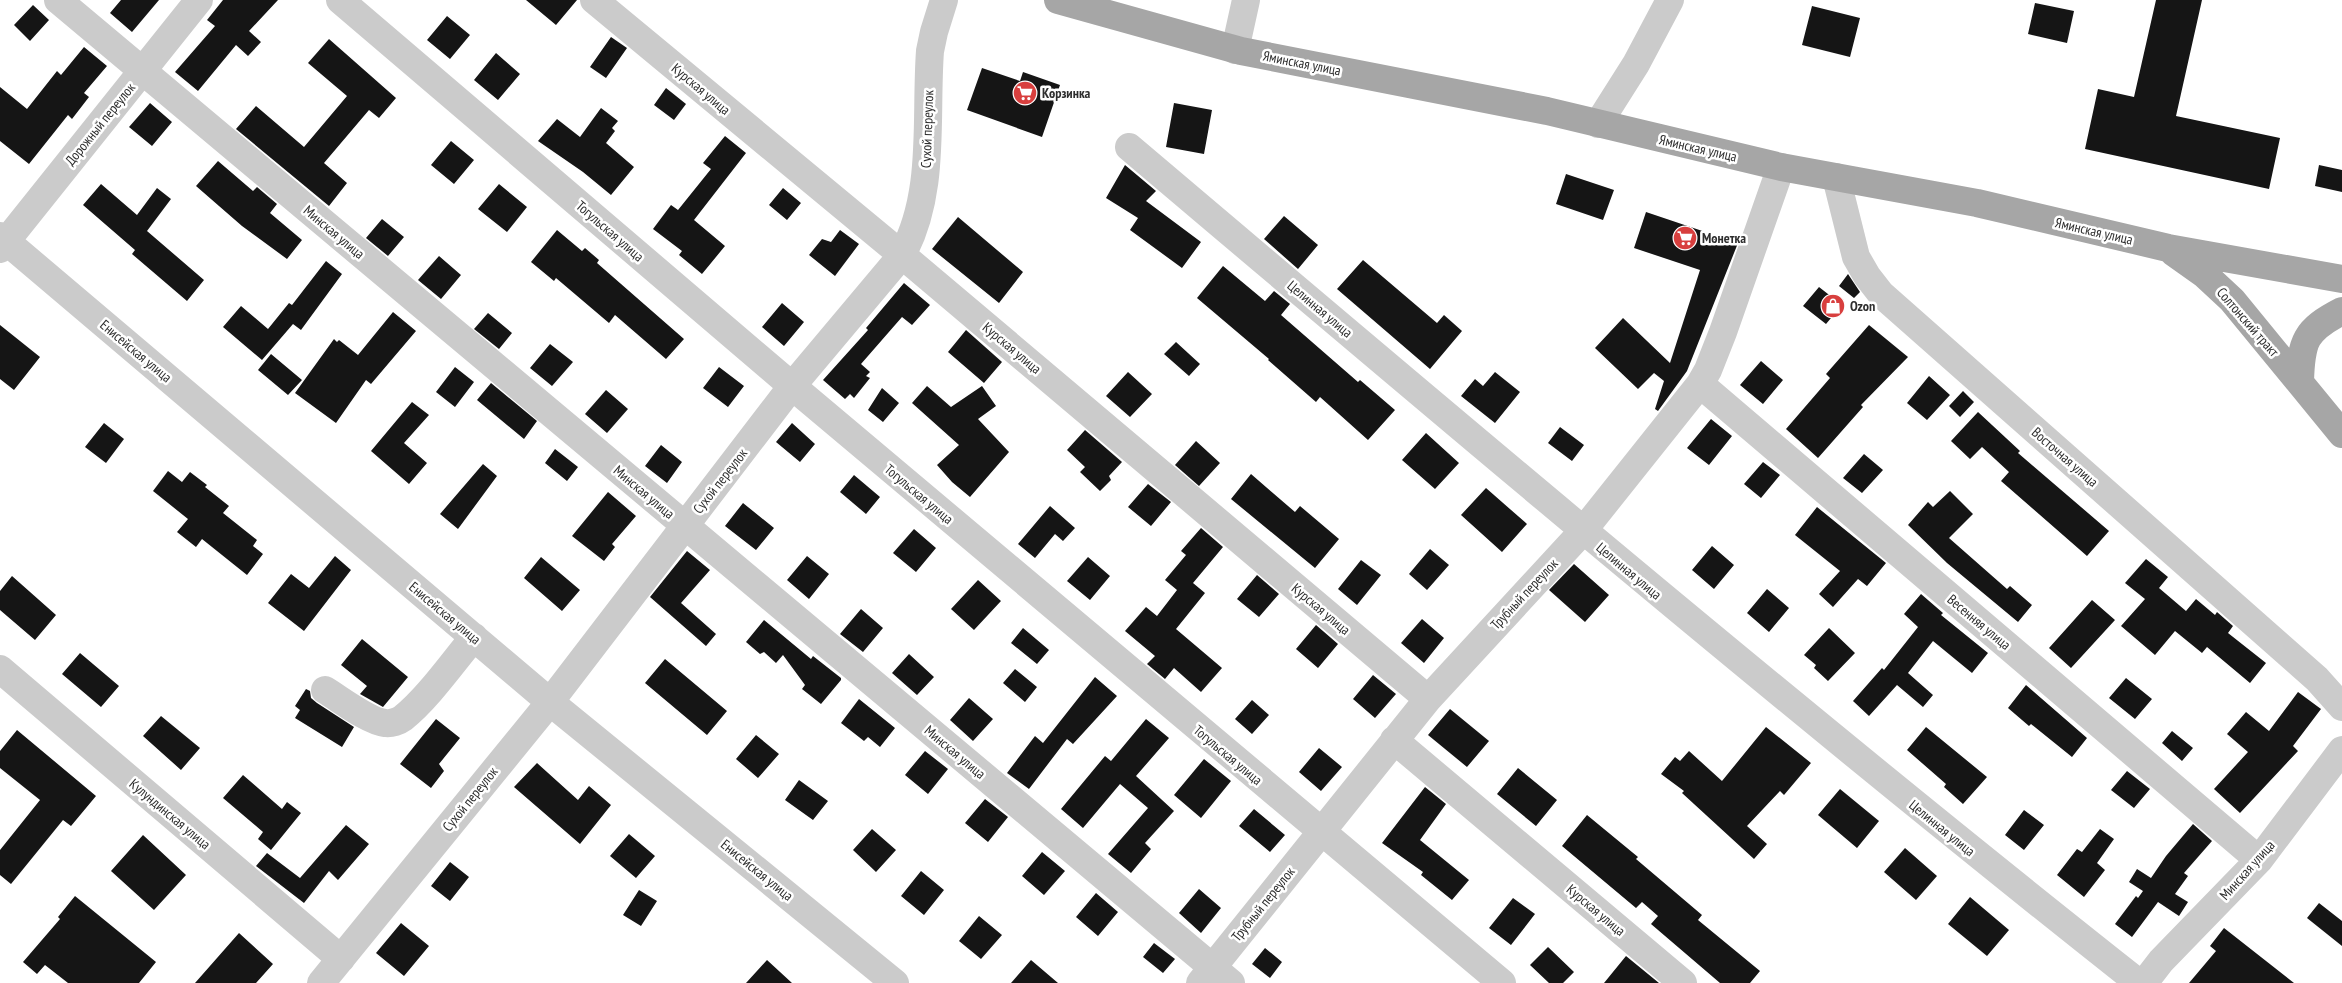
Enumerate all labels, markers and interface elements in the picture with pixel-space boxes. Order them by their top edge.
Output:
street label: Яминская улица [1261,47,1343,79]
street label: Курская улица [668,59,734,119]
street label: Дорожный переулок [61,78,139,169]
supermarket icon: Корзинка [1012,80,1038,106]
place label: Корзинка [1042,84,1091,102]
street label: Сухой переулок [917,89,937,168]
street label: Яминская улица [1657,130,1739,166]
street label: Тогульская улица [572,197,648,265]
street label: Минская улица [300,201,368,263]
street label: Яминская улица [2053,213,2135,249]
supermarket icon: Монетка [1672,225,1698,251]
place label: Монетка [1702,229,1746,247]
street label: Целинная улица [1284,276,1356,342]
street label: Солтонский тракт [2213,284,2283,361]
shop icon: Ozon [1820,293,1846,319]
place label: Ozon [1850,297,1875,315]
street label: Енисейская улица [97,316,175,386]
street label: Курская улица [979,318,1045,378]
street label: Восточная улица [2028,423,2102,491]
street label: Сухой переулок [689,444,751,517]
street label: Тогульская улица [881,460,957,528]
street label: Минская улица [610,461,678,523]
street label: Целинная улица [1593,538,1665,604]
street label: Трубный переулок [1486,554,1562,633]
street label: Енисейская улица [406,578,484,648]
street label: Курская улица [1288,579,1354,639]
street label: Весенняя улица [1944,590,2014,654]
street label: Минская улица [921,721,989,783]
street label: Тогульская улица [1190,721,1266,789]
street label: Сухой переулок [438,763,502,835]
street label: Кулундинская улица [126,775,214,853]
street label: Целинная улица [1905,796,1979,860]
street label: Енисейская улица [717,835,797,905]
street label: Минская улица [2215,836,2279,904]
street label: Трубный переулок [1227,863,1299,945]
street label: Курская улица [1563,880,1629,940]

